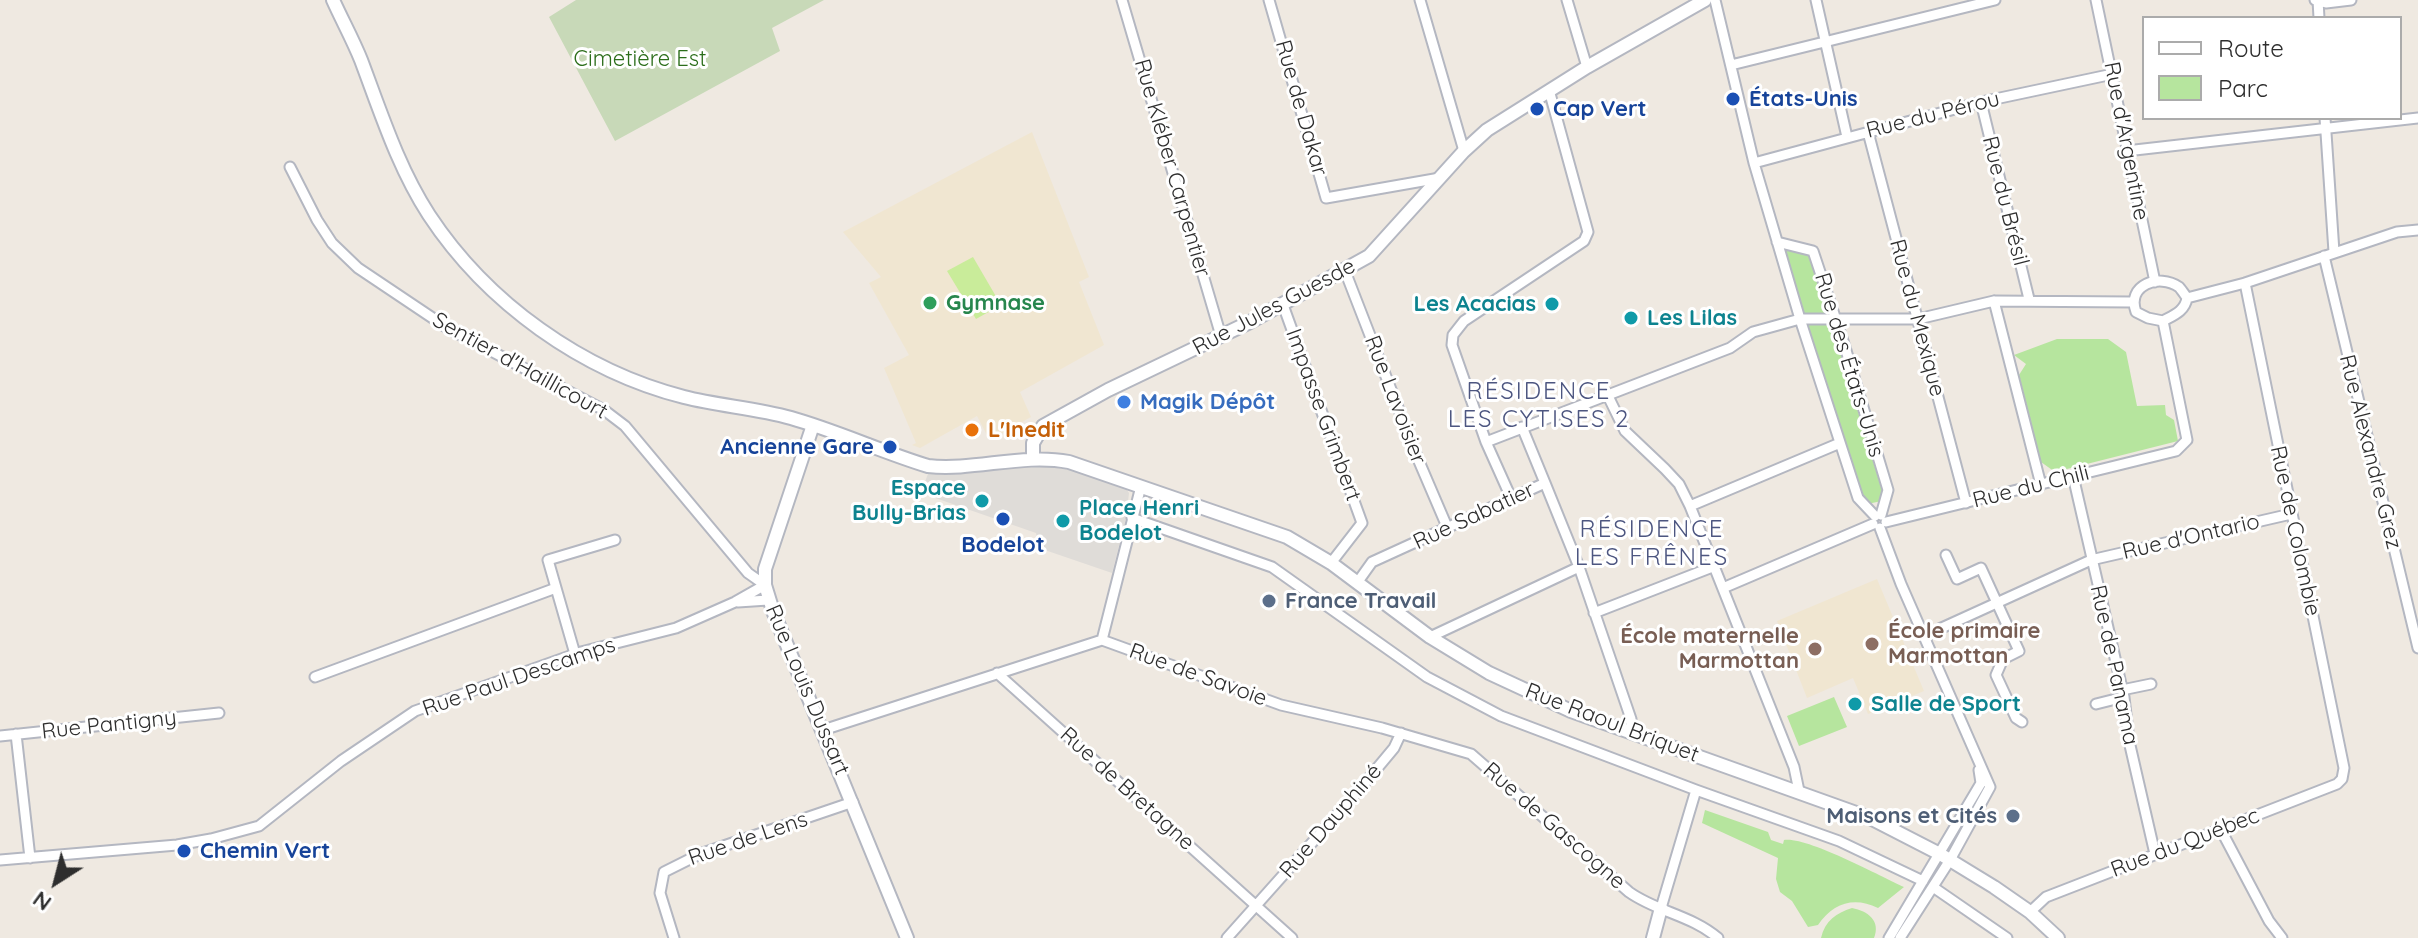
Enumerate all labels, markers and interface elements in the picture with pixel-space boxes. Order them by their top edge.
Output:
legend [2142,16,2402,120]
text: Route [2218,33,2284,63]
street label: Rue de Dakar [1269,37,1333,179]
park label: Cimetière Est [574,46,706,72]
street label: Rue Kléber Carpentier [1128,56,1216,280]
street label: Rue d'Argentine [2098,59,2154,223]
text: Parc [2218,73,2268,103]
place label: États-Unis [1749,86,1858,112]
street label: Rue du Pérou [1863,86,2003,144]
marker: États-Unis [1724,90,1742,108]
place label: Cap Vert [1553,96,1647,122]
marker: Cap Vert [1528,100,1546,118]
street label: Rue du Brésil [1976,134,2034,268]
street label: Rue du Mexique [1883,236,1951,400]
street label: Rue Jules Guesde [1188,253,1360,361]
street label: Rue des États-Unis [1808,270,1890,460]
place label: Gymnase [946,290,1045,316]
place label: Les Acacias [1414,291,1536,317]
marker: Gymnase [921,294,939,312]
marker: Les Acacias [1543,295,1561,313]
place label: Les Lilas [1647,305,1737,331]
street label: Sentier d'Haillicourt [428,307,612,425]
marker: Les Lilas [1622,309,1640,327]
street label: Impasse Grimbert [1280,325,1366,505]
street label: Rue Lavoisier [1358,332,1432,468]
street label: Rue Alexandre Grez [2333,352,2407,552]
district label: RÉSIDENCE LES CYTISES 2 [1448,378,1630,434]
place label: Magik Dépôt [1140,389,1275,415]
marker: Magik Dépôt [1115,393,1133,411]
place label: L'Inedit [988,417,1065,443]
marker: L'Inedit [963,421,981,439]
place label: Ancienne Gare [720,434,874,460]
marker: Ancienne Gare [881,438,899,456]
street label: Rue de Colombie [2264,443,2326,619]
street label: Rue du Chili [1970,460,2092,514]
place label: Espace Bully-Brias [852,475,966,526]
street label: Rue Sabatier [1409,476,1539,556]
marker: Espace Bully-Brias [973,492,991,510]
place label: Place Henri Bodelot [1079,495,1199,546]
street label: Rue d'Ontario [2120,508,2262,566]
marker: Bodelot [994,510,1012,528]
marker: Place Henri Bodelot [1054,512,1072,530]
district label: RÉSIDENCE LES FRÊNES [1575,516,1729,572]
place label: Bodelot [961,532,1045,558]
street label: Rue de Panama [2084,583,2144,747]
place label: France Travail [1285,588,1437,614]
marker: France Travail [1260,592,1278,610]
street label: Rue Louis Dussart [759,601,855,779]
place label: École primaire Marmottan [1888,618,2041,670]
place label: École maternelle Marmottan [1620,623,1799,674]
street label: Rue Paul Descamps [419,632,619,722]
marker: École primaire Marmottan [1863,635,1881,653]
street label: Rue de Savoie [1126,638,1270,712]
marker: École maternelle Marmottan [1806,640,1824,658]
street label: Rue Raoul Briquet [1521,678,1703,768]
place label: Salle de Sport [1871,691,2021,717]
marker: Salle de Sport [1846,695,1864,713]
street label: Rue Pantigny [40,705,178,745]
street label: Rue de Bretagne [1054,722,1200,856]
street label: Rue de Gascogne [1477,757,1631,895]
street label: Rue Dauphiné [1274,759,1388,883]
place label: Maisons et Cités [1826,803,1997,829]
street label: Rue du Québec [2107,803,2263,883]
street label: Rue de Lens [685,806,811,872]
marker: Maisons et Cités [2004,807,2022,825]
place label: Chemin Vert [200,838,330,864]
north arrow [16,842,96,922]
marker: Chemin Vert [175,842,193,860]
text: N [27,885,57,918]

